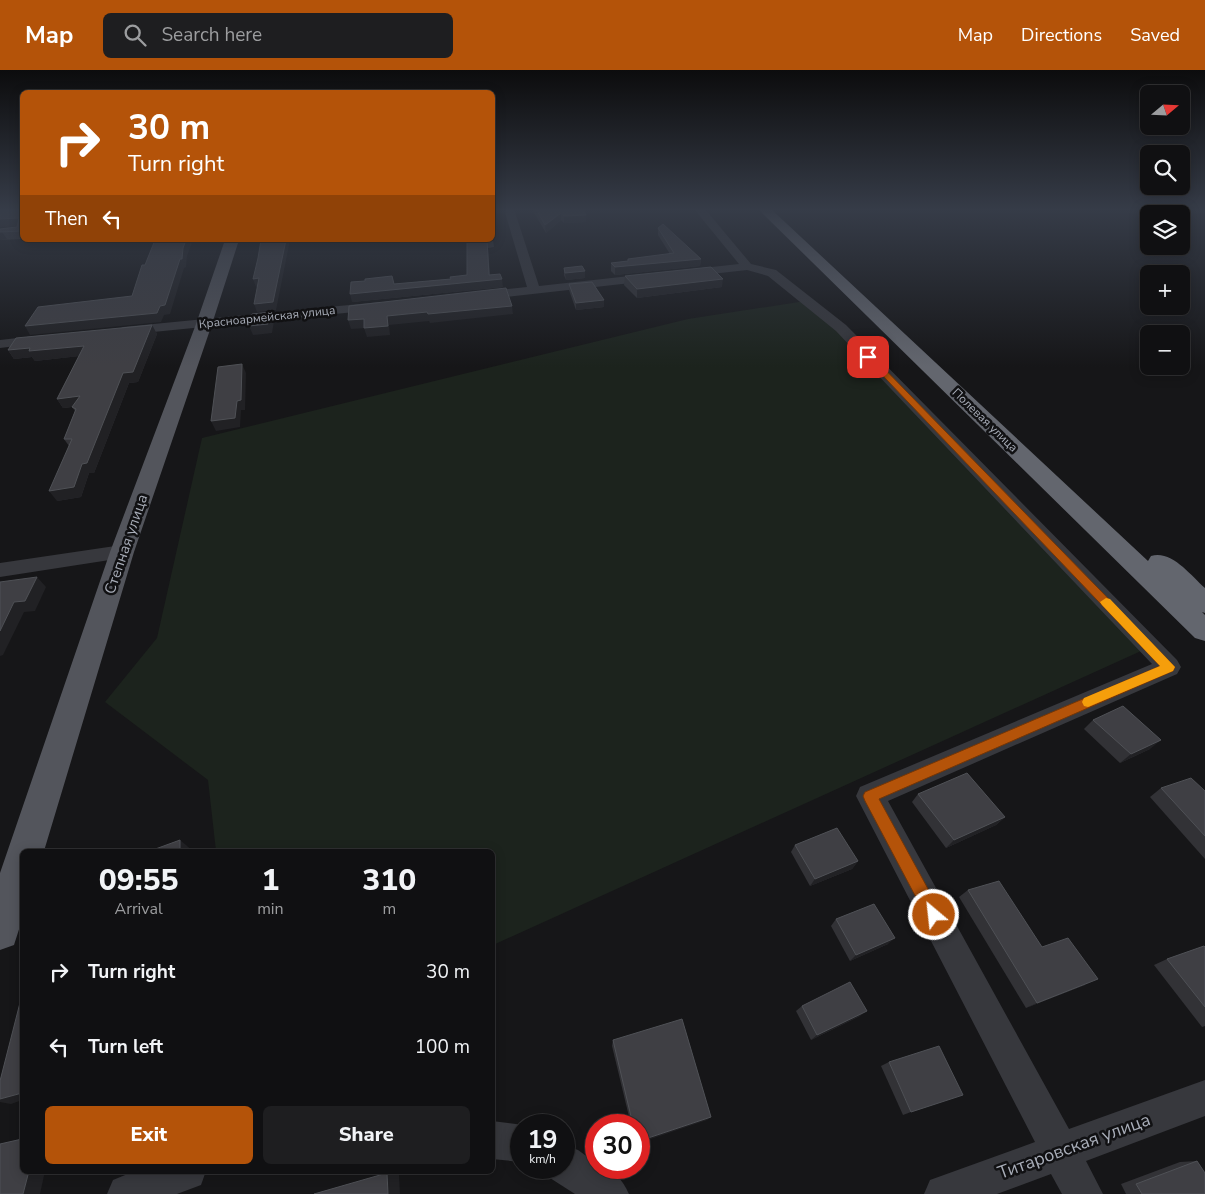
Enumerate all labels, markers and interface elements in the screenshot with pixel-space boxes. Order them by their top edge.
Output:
search box [103,13,453,58]
text: Map [25,19,73,51]
icon: search [121,21,149,49]
text: Search here [161,22,262,48]
text: Map [958,23,993,47]
text: Directions [1021,23,1102,47]
text: Saved [1130,23,1180,47]
north arrow [1140,85,1190,135]
map controls [1140,85,1190,375]
text: 30 m [128,104,210,151]
icon: right [45,110,110,175]
button: search [1140,145,1190,195]
text: Turn right [128,149,224,179]
icon: left [98,205,126,233]
button: layers [1140,205,1190,255]
text: Then [45,206,88,232]
button: + [1140,265,1190,315]
street label: Красноармейская улица [198,302,336,332]
button: − [1140,325,1190,375]
pin [847,336,889,378]
icon: arrive [854,343,882,371]
street label: Полевая улица [949,385,1021,455]
street label: Степная улица [100,491,152,597]
text: 09:55 [99,860,178,901]
text: 1 [261,860,279,901]
text: 310 [362,860,416,901]
position arrow [907,888,959,940]
text: Arrival [115,898,163,920]
text: min [257,898,284,920]
text: m [382,898,396,920]
icon: right [45,958,73,986]
text: Turn right [88,959,175,985]
text: 30 m [426,959,470,985]
icon: left [45,1033,73,1061]
text: Turn left [88,1034,163,1060]
text: 100 m [415,1034,470,1060]
button: Exit [45,1106,253,1164]
button: Share [263,1106,470,1164]
street label: Титаровская улица [994,1107,1154,1185]
speed limit sign: 30 [585,1114,650,1179]
text: 19 [527,1123,558,1157]
text: km/h [529,1151,556,1167]

